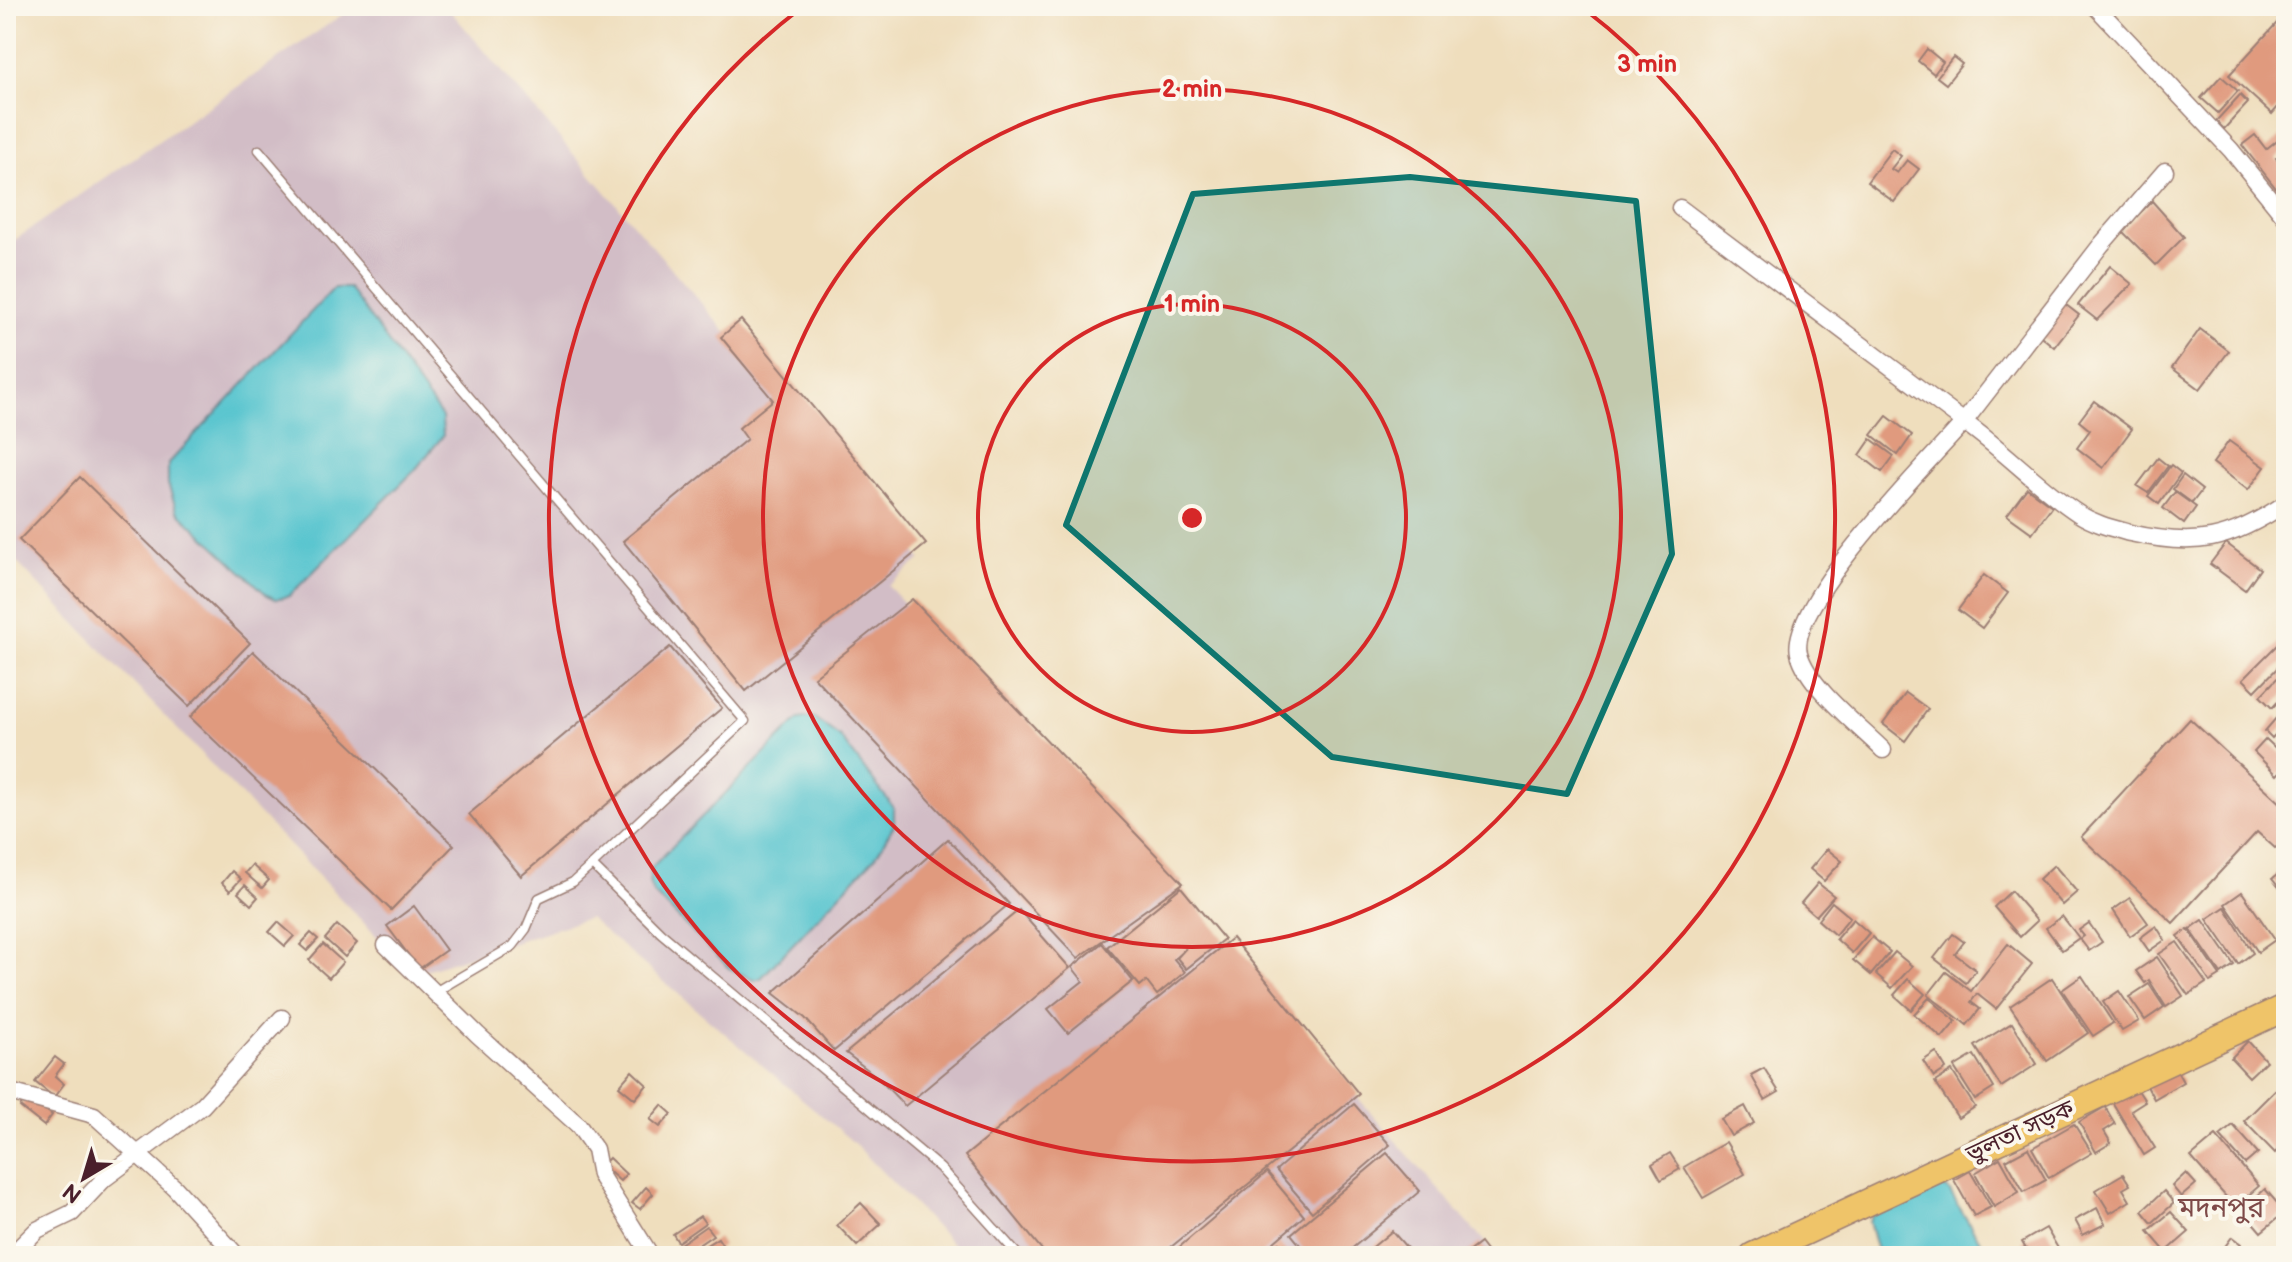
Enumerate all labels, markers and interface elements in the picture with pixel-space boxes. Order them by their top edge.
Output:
text: 3 min [1617,50,1677,79]
text: 2 min [1162,75,1222,104]
text: 1 min [1164,290,1220,319]
centre of rings [1178,504,1206,532]
street label: ভুলতা সড়ক [1961,1094,2079,1169]
north arrow [44,1138,124,1218]
text: N [58,1177,87,1208]
district label: মদনপুর [2177,1192,2264,1225]

